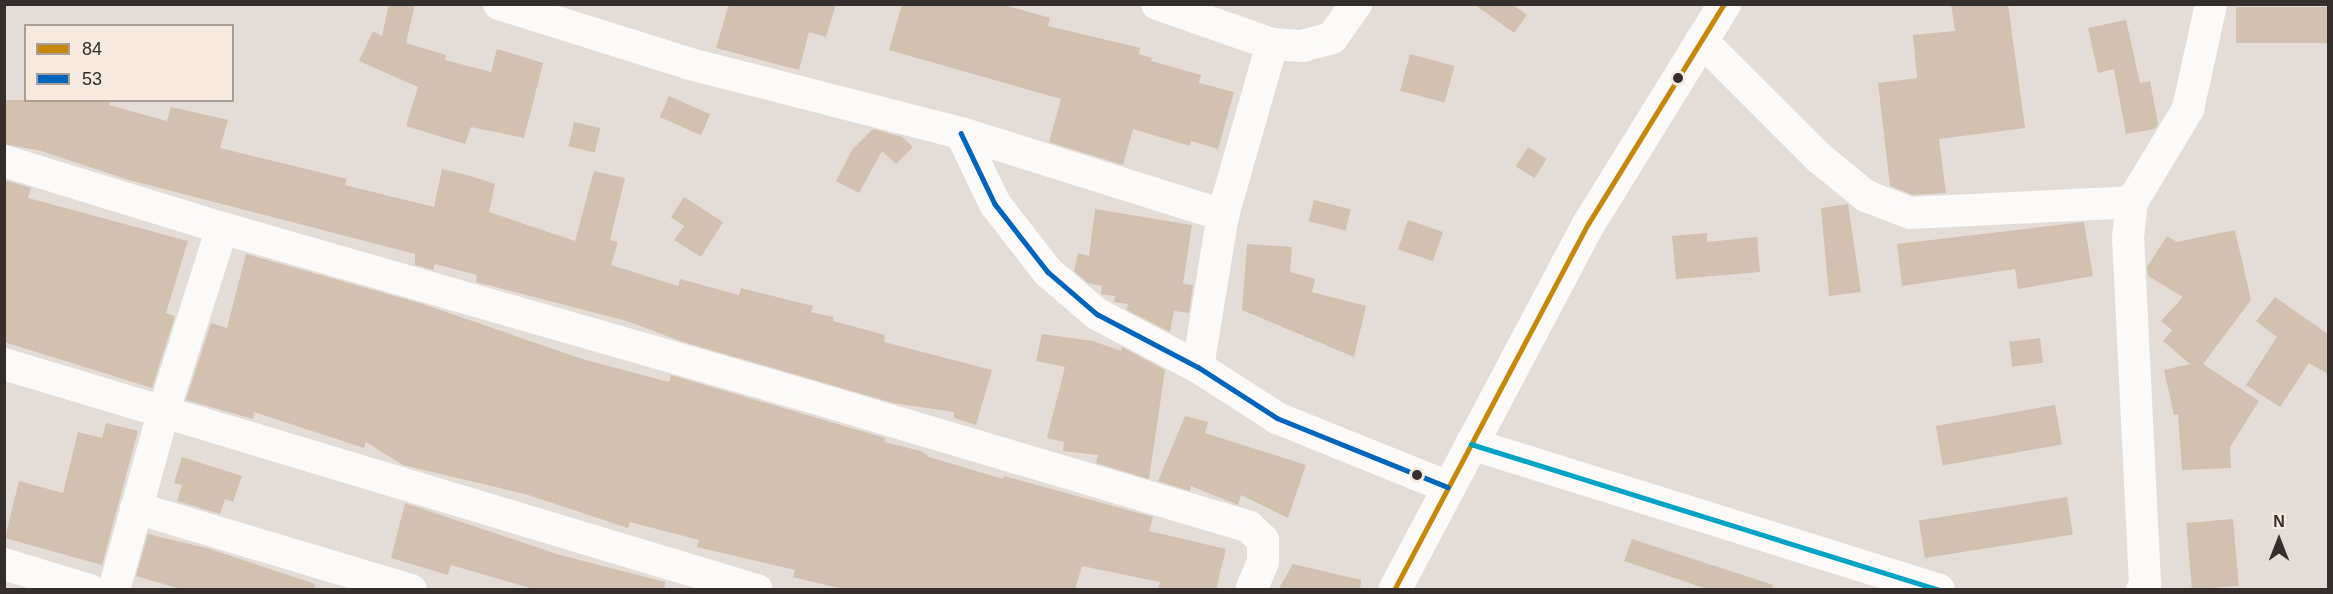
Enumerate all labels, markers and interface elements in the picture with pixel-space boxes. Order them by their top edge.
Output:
legend [24,24,234,102]
text: 84 [82,39,102,59]
text: 53 [82,69,102,89]
unlabelled marker [1672,72,1684,84]
unlabelled marker [1411,469,1423,481]
north arrow [2249,510,2309,570]
text: N [2273,513,2285,530]

